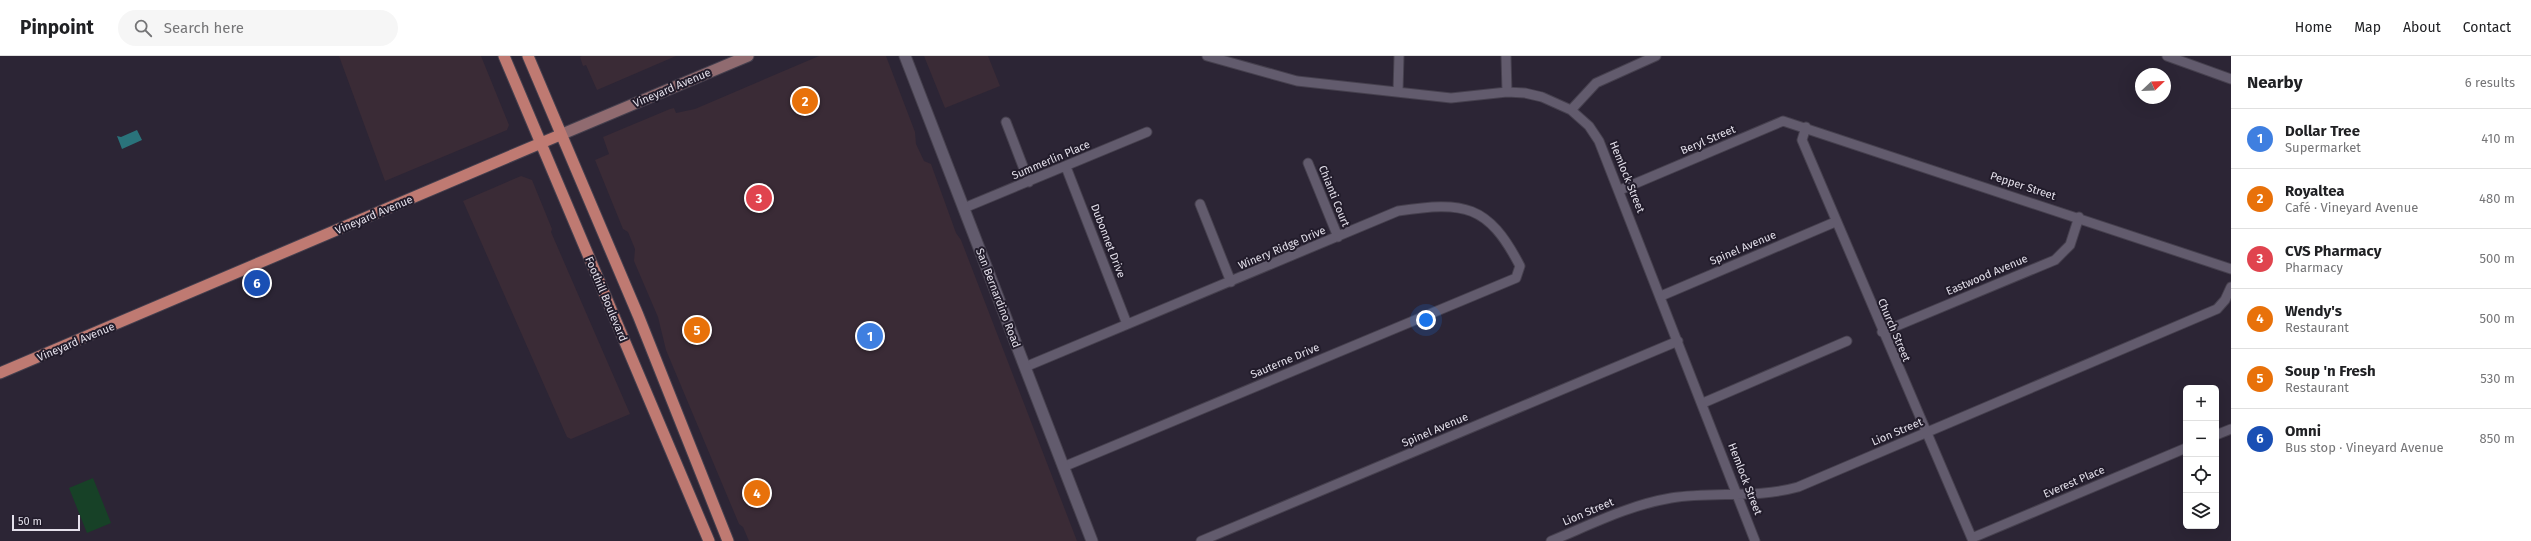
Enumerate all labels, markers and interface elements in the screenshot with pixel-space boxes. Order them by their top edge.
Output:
search box [118,10,398,46]
text: Pinpoint [20,16,94,39]
icon: search [132,17,154,39]
text: Search here [164,19,244,37]
text: Home [2295,19,2332,36]
text: Map [2354,19,2381,36]
text: About [2403,19,2441,36]
text: Contact [2463,19,2511,36]
street label: Vineyard Avenue [631,66,713,110]
north arrow [2135,68,2171,104]
text: Nearby [2247,72,2302,93]
text: 6 results [2465,75,2515,90]
pin: 2 [792,86,818,116]
text: Dollar Tree [2285,122,2360,140]
street label: Beryl Street [1679,123,1737,157]
text: 1 [2257,131,2263,146]
text: 410 m [2481,131,2515,146]
street label: Summerlin Place [1010,138,1092,182]
street label: Hemlock Street [1607,139,1647,215]
text: Supermarket [2285,140,2361,155]
street label: Chianti Court [1316,163,1352,229]
street label: Pepper Street [1989,169,2057,203]
text: Royaltea [2285,182,2345,200]
pin: 3 [746,183,772,213]
text: 2 [2257,191,2263,206]
text: 480 m [2479,191,2515,206]
street label: Vineyard Avenue [333,193,415,237]
text: Café · Vineyard Avenue [2285,200,2418,215]
street label: Dubonnet Drive [1088,202,1128,280]
street label: Winery Ridge Drive [1236,224,1328,272]
street label: Spinel Avenue [1708,228,1778,268]
text: CVS Pharmacy [2285,242,2382,260]
street label: San Bernardino Road [973,246,1023,350]
text: 3 [2257,251,2263,266]
text: 500 m [2479,251,2515,266]
street label: Eastwood Avenue [1944,252,2030,298]
street label: Foothill Boulevard [582,255,630,343]
text: Pharmacy [2285,260,2343,275]
pin: 6 [244,268,270,298]
street label: Church Street [1875,296,1913,364]
text: Wendy's [2285,302,2342,320]
your location [1416,310,1436,330]
text: 4 [2256,311,2264,326]
text: 500 m [2479,311,2515,326]
pin: 5 [684,315,710,345]
street label: Vineyard Avenue [35,320,117,364]
text: Restaurant [2285,320,2349,335]
pin: 1 [857,321,883,351]
street label: Sauterne Drive [1249,341,1321,381]
text: Soup 'n Fresh [2285,362,2376,380]
text: 5 [2257,371,2263,386]
text: 530 m [2480,371,2515,386]
text: Restaurant [2285,380,2349,395]
map controls [2183,385,2219,529]
button: + [2183,385,2219,421]
street label: Spinel Avenue [1400,410,1470,450]
street label: Lion Street [1870,415,1925,449]
button: − [2183,421,2219,457]
text: Omni [2285,422,2321,440]
text: 6 [2256,431,2264,446]
text: 850 m [2479,431,2515,446]
text: Bus stop · Vineyard Avenue [2285,440,2444,455]
street label: Hemlock Street [1725,441,1765,517]
button: locate [2183,457,2219,493]
street label: Everest Place [2041,463,2107,501]
pin: 4 [744,478,770,508]
button: layers [2183,493,2219,529]
street label: Lion Street [1561,495,1616,529]
scale bar [12,513,80,532]
text: 50 m [18,515,42,528]

